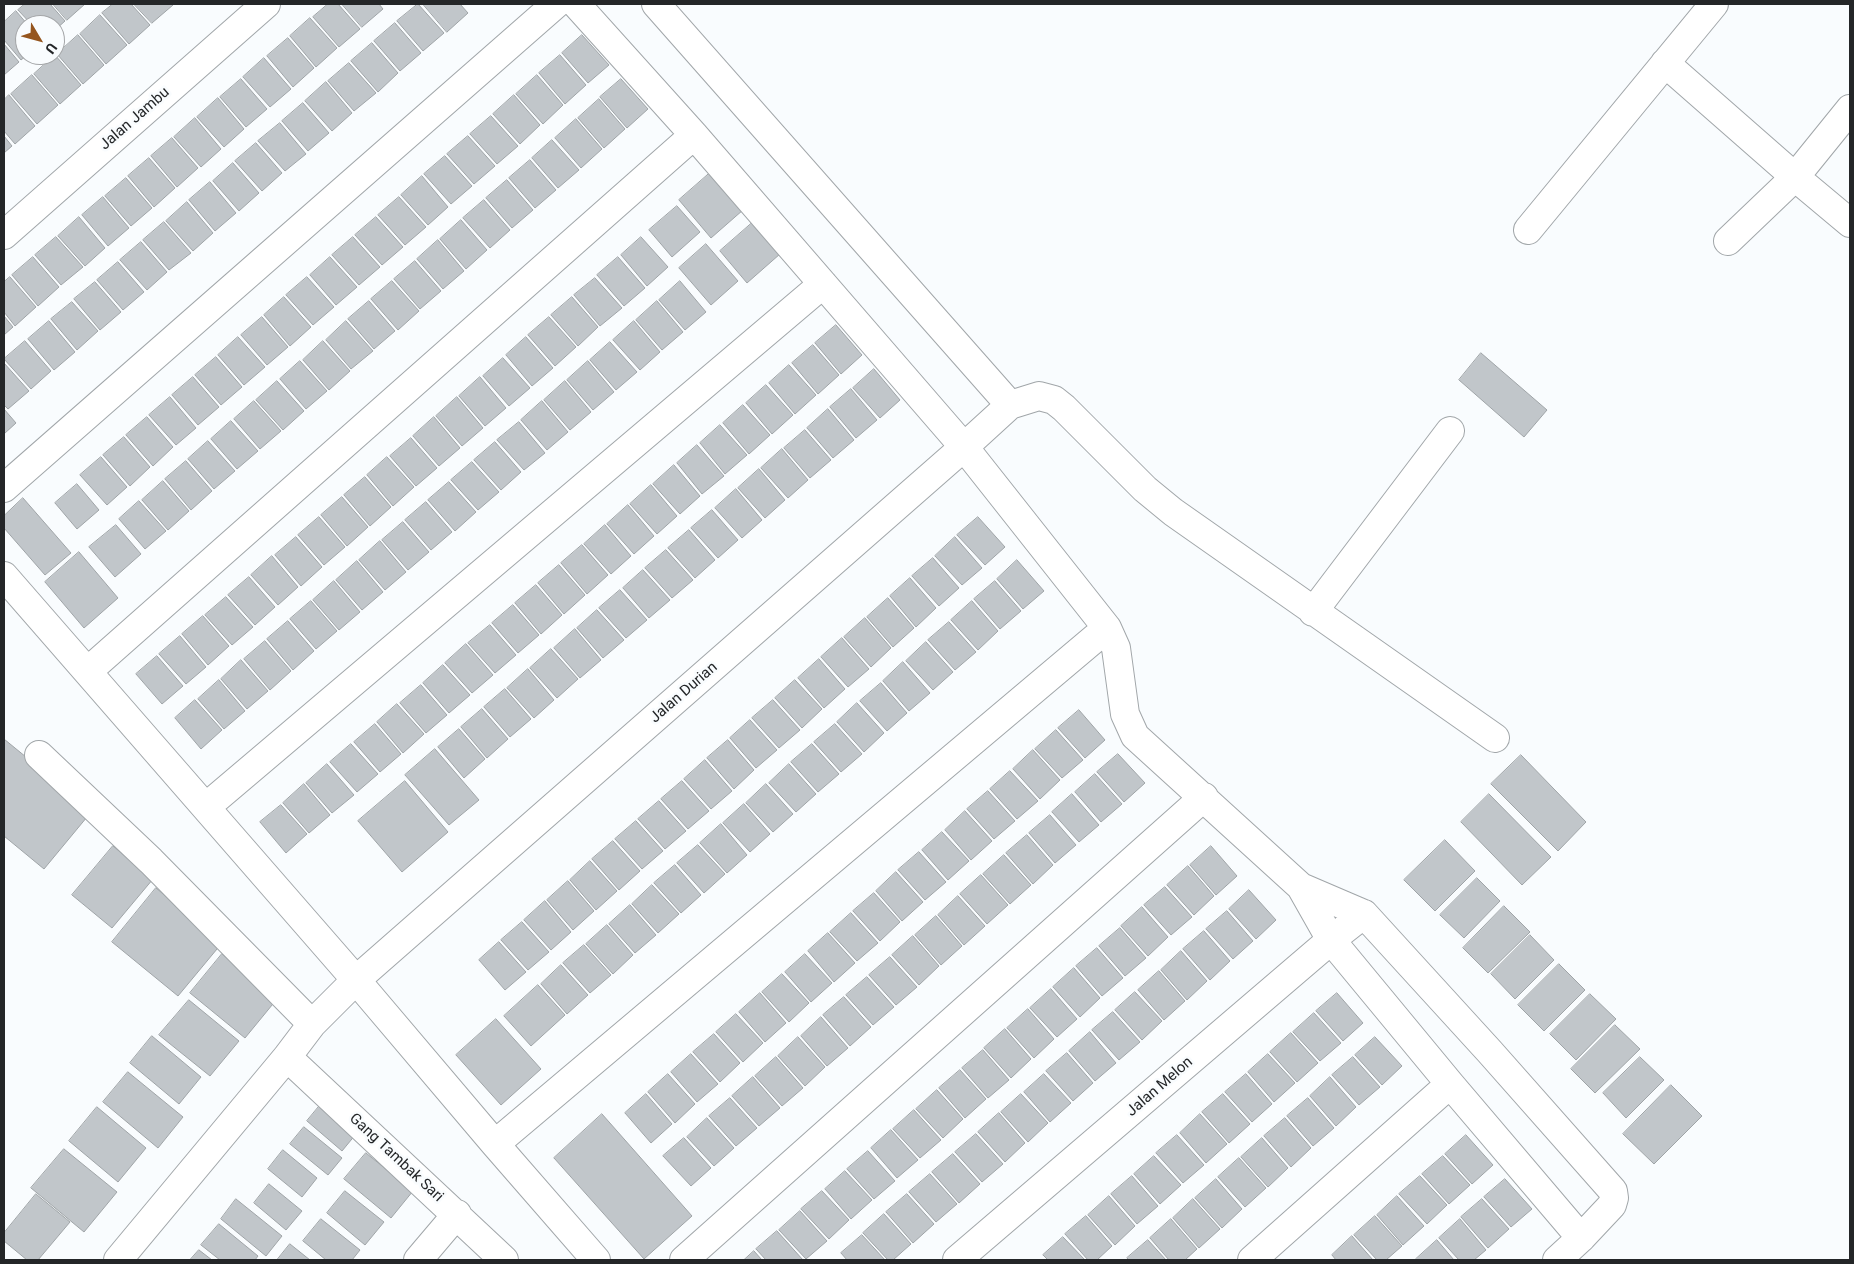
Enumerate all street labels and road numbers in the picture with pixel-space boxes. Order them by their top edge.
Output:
street label: Jalan Jambu [96,84,174,154]
street label: Jalan Durian [647,659,721,727]
street label: Jalan Melon [1123,1053,1197,1121]
street label: Gang Tambak Sari [345,1110,447,1206]

